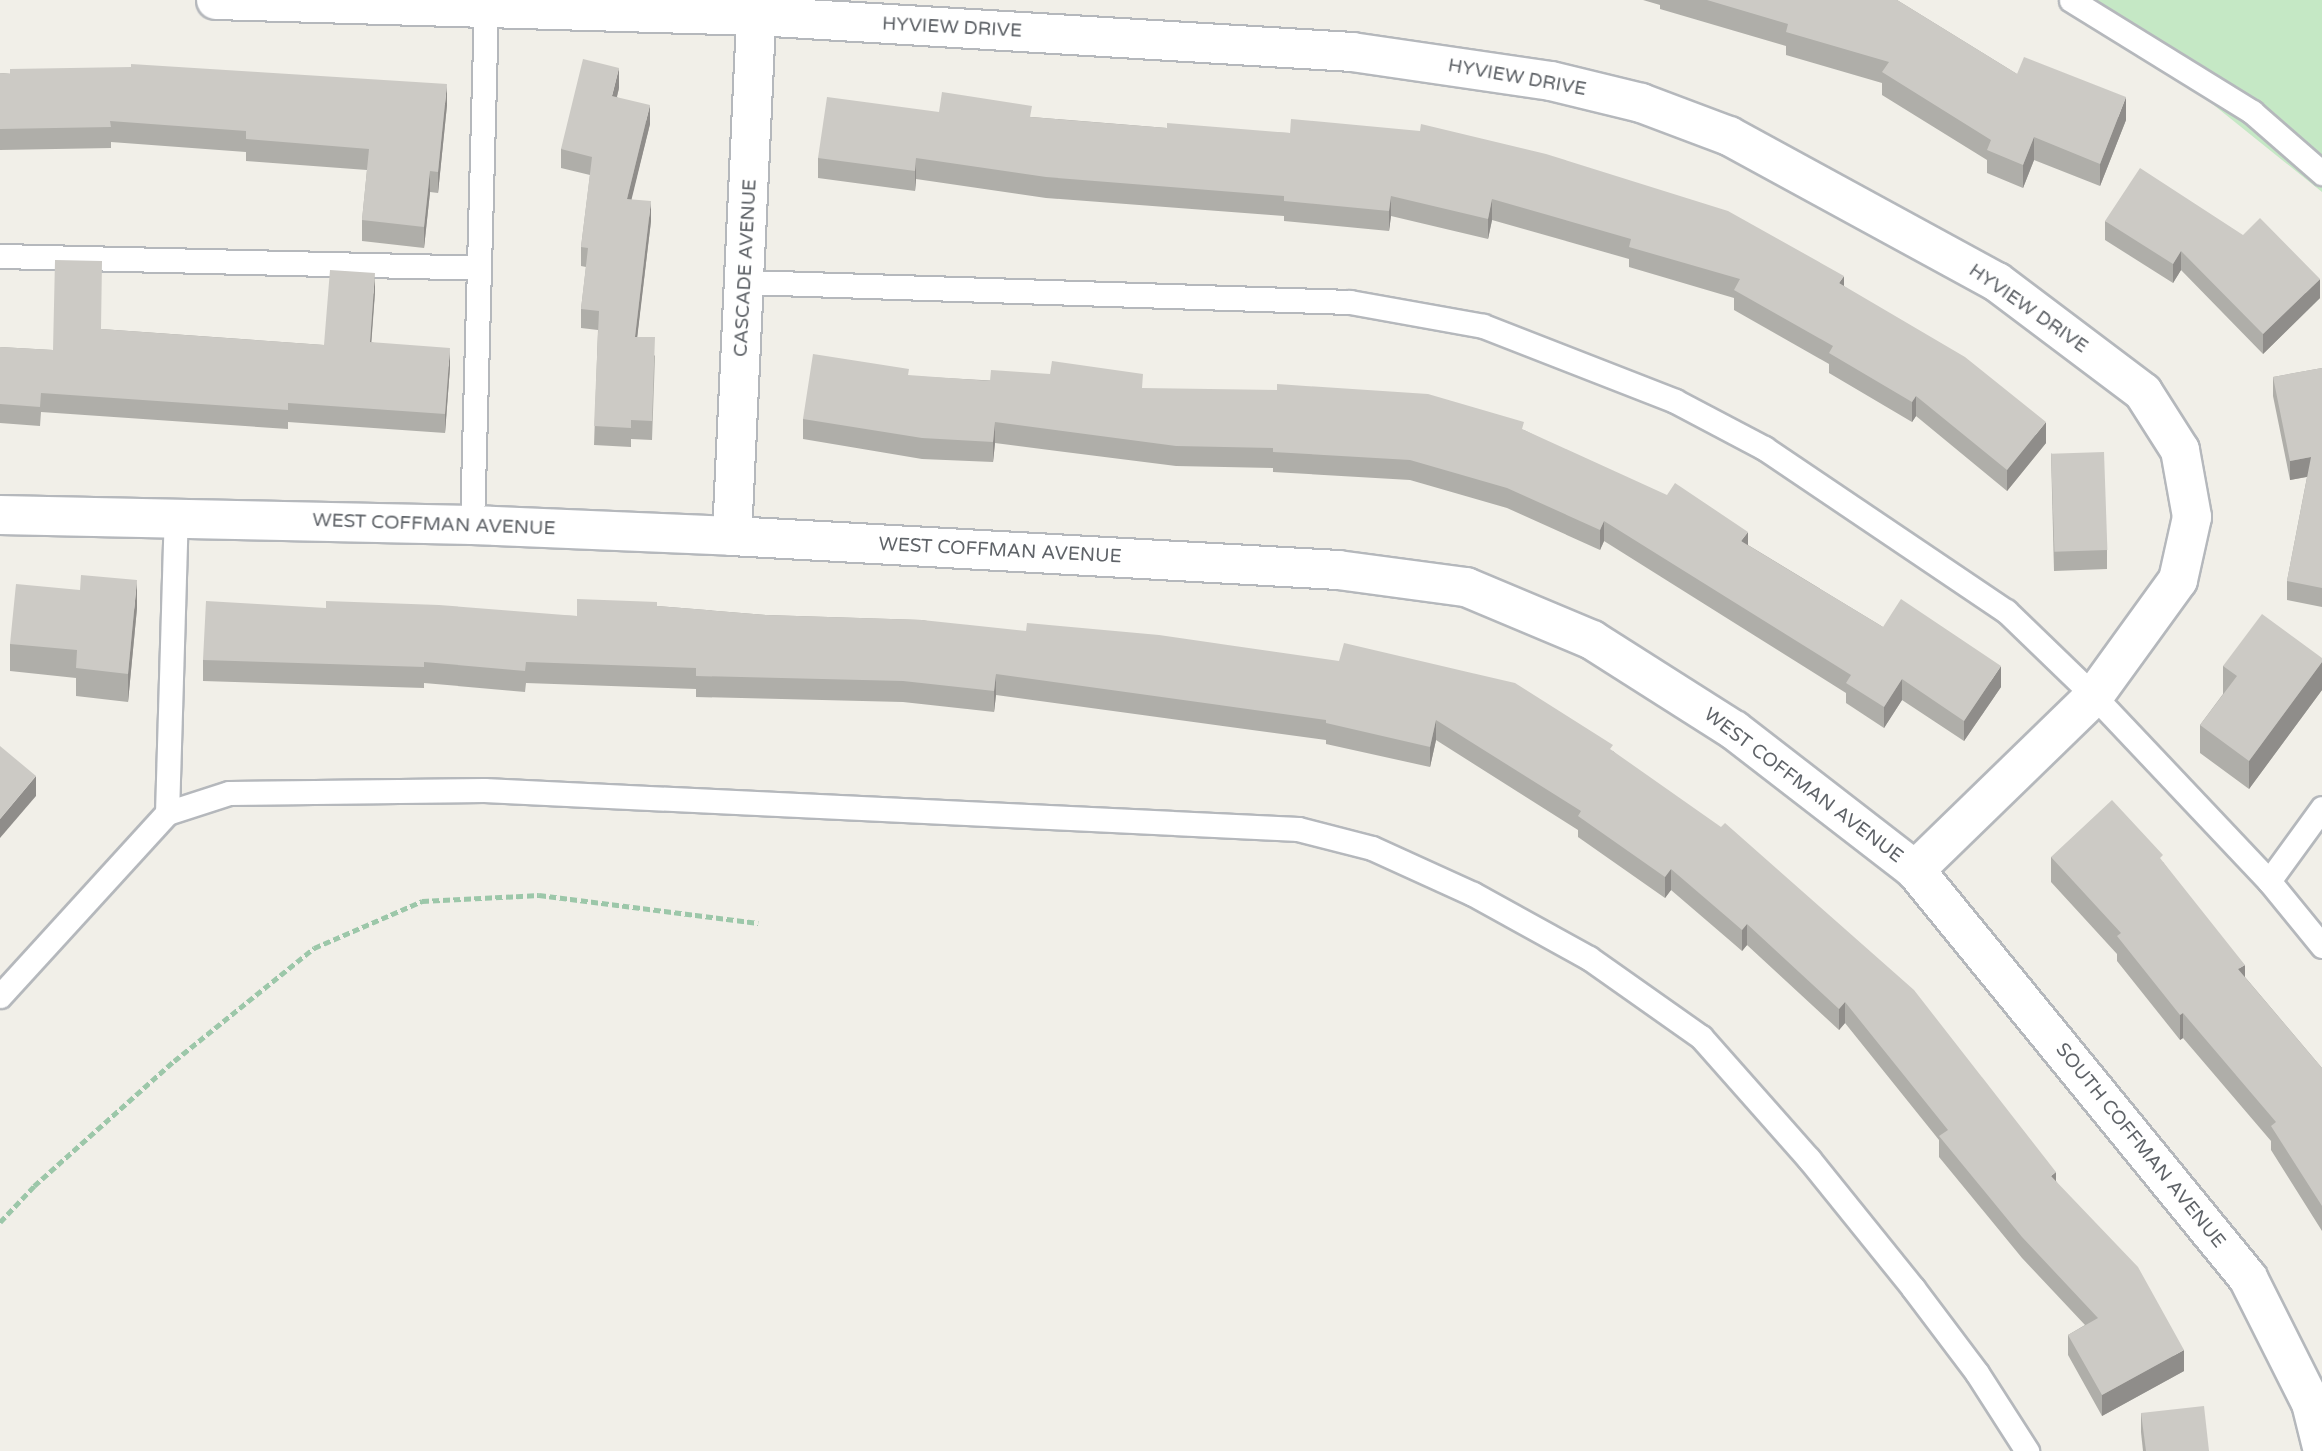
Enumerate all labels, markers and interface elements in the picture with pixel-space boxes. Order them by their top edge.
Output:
street label: HYVIEW DRIVE [881,13,1023,43]
street label: HYVIEW DRIVE [1446,55,1588,101]
street label: CASCADE AVENUE [730,178,762,358]
street label: HYVIEW DRIVE [1964,259,2092,359]
street label: WEST COFFMAN AVENUE [312,509,556,541]
street label: WEST COFFMAN AVENUE [878,533,1122,569]
street label: WEST COFFMAN AVENUE [1699,704,1907,868]
street label: SOUTH COFFMAN AVENUE [2050,1039,2230,1253]

